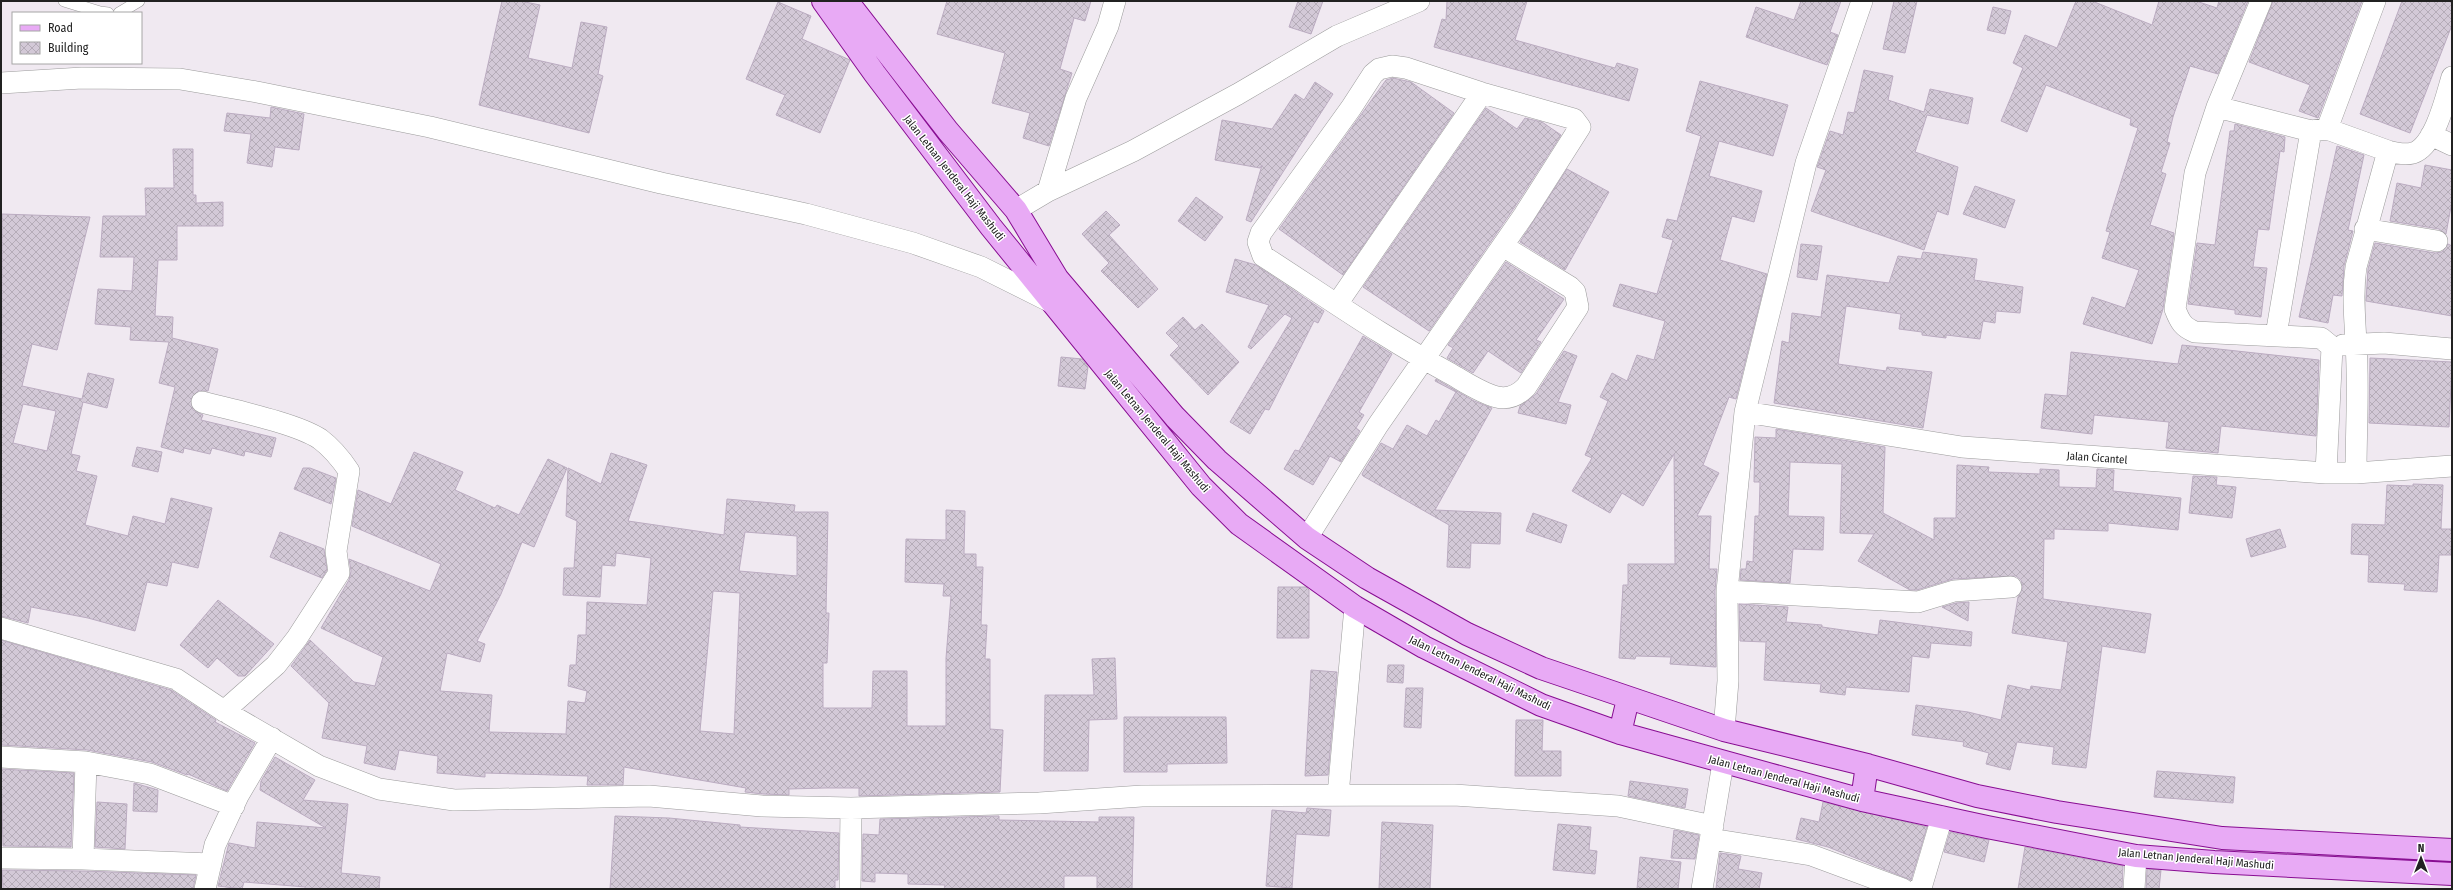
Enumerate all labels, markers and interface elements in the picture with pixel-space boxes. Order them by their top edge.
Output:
legend [12,12,142,64]
text: Road [48,21,73,35]
text: Building [48,41,89,55]
street label: Jalan Letnan Jenderal Haji Mashudi [901,112,1007,244]
street label: Jalan Letnan Jenderal Haji Mashudi [1102,367,1212,495]
street label: Jalan Cicantel [2066,449,2128,467]
street label: Jalan Letnan Jenderal Haji Mashudi [1407,633,1553,713]
street label: Jalan Letnan Jenderal Haji Mashudi [1707,753,1861,806]
north arrow [2401,838,2441,878]
text: N [2418,842,2424,855]
street label: Jalan Letnan Jenderal Haji Mashudi [2118,846,2275,872]

